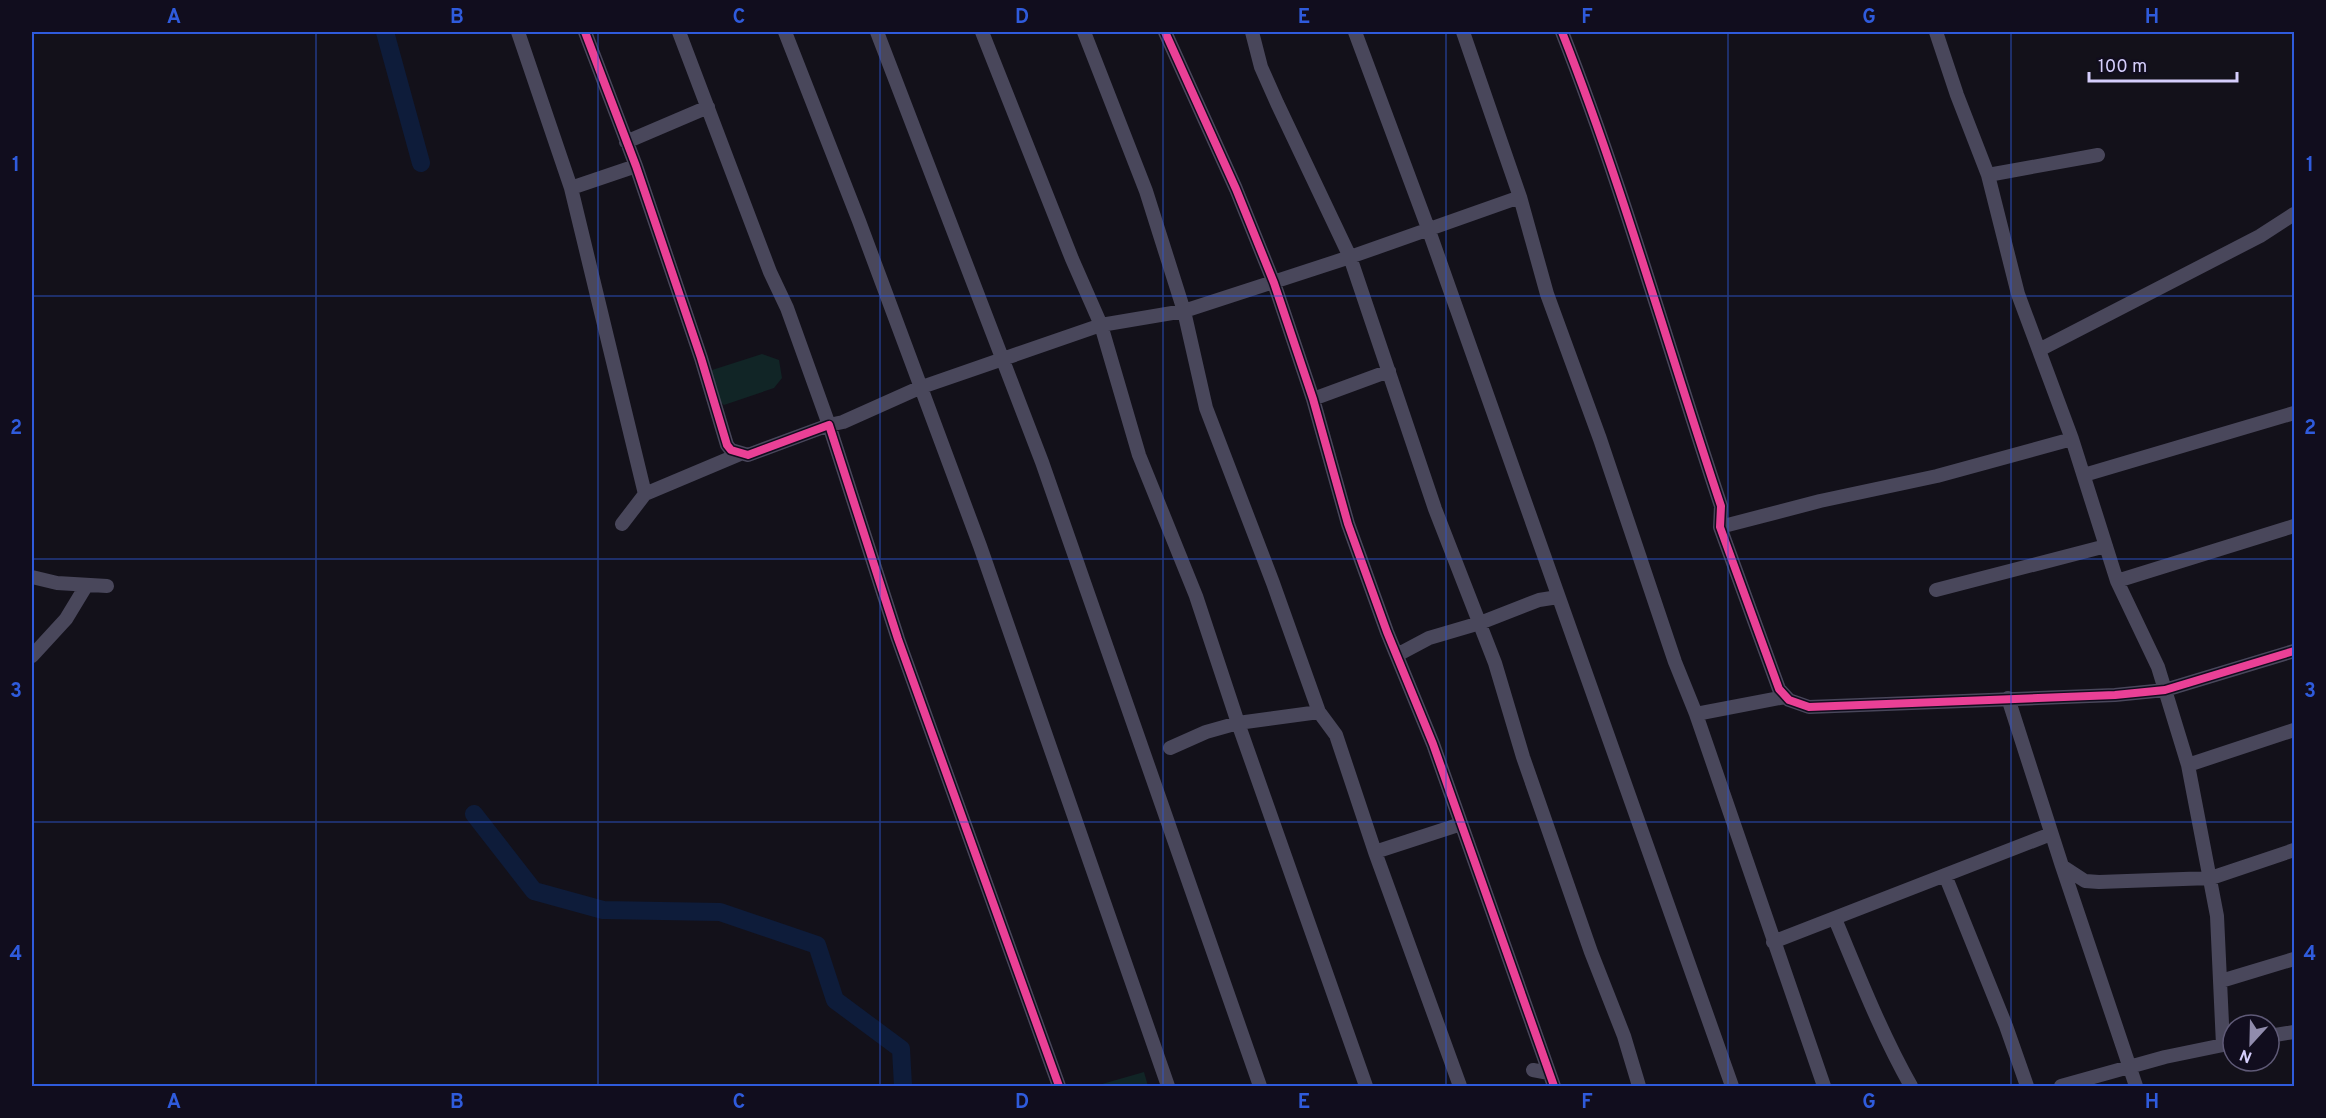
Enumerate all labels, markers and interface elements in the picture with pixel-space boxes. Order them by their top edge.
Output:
text: A [167,5,181,31]
text: B [450,5,464,31]
text: C [733,5,745,31]
text: D [1015,5,1029,31]
text: E [1298,5,1310,31]
text: F [1581,5,1593,31]
text: G [1862,5,1876,31]
text: H [2145,5,2159,31]
scale bar [2089,45,2238,83]
text: 100 m [2098,56,2147,79]
text: 1 [12,153,20,179]
text: 1 [2306,153,2314,179]
text: 2 [10,416,22,442]
text: 2 [2304,416,2316,442]
text: 3 [10,679,22,705]
text: 3 [2304,679,2316,705]
text: 4 [10,942,22,968]
text: 4 [2304,942,2316,968]
north arrow [2221,1013,2281,1073]
text: N [2237,1044,2255,1066]
text: A [167,1090,181,1116]
text: B [450,1090,464,1116]
text: C [733,1090,745,1116]
text: D [1015,1090,1029,1116]
text: E [1298,1090,1310,1116]
text: F [1581,1090,1593,1116]
text: G [1862,1090,1876,1116]
text: H [2145,1090,2159,1116]

